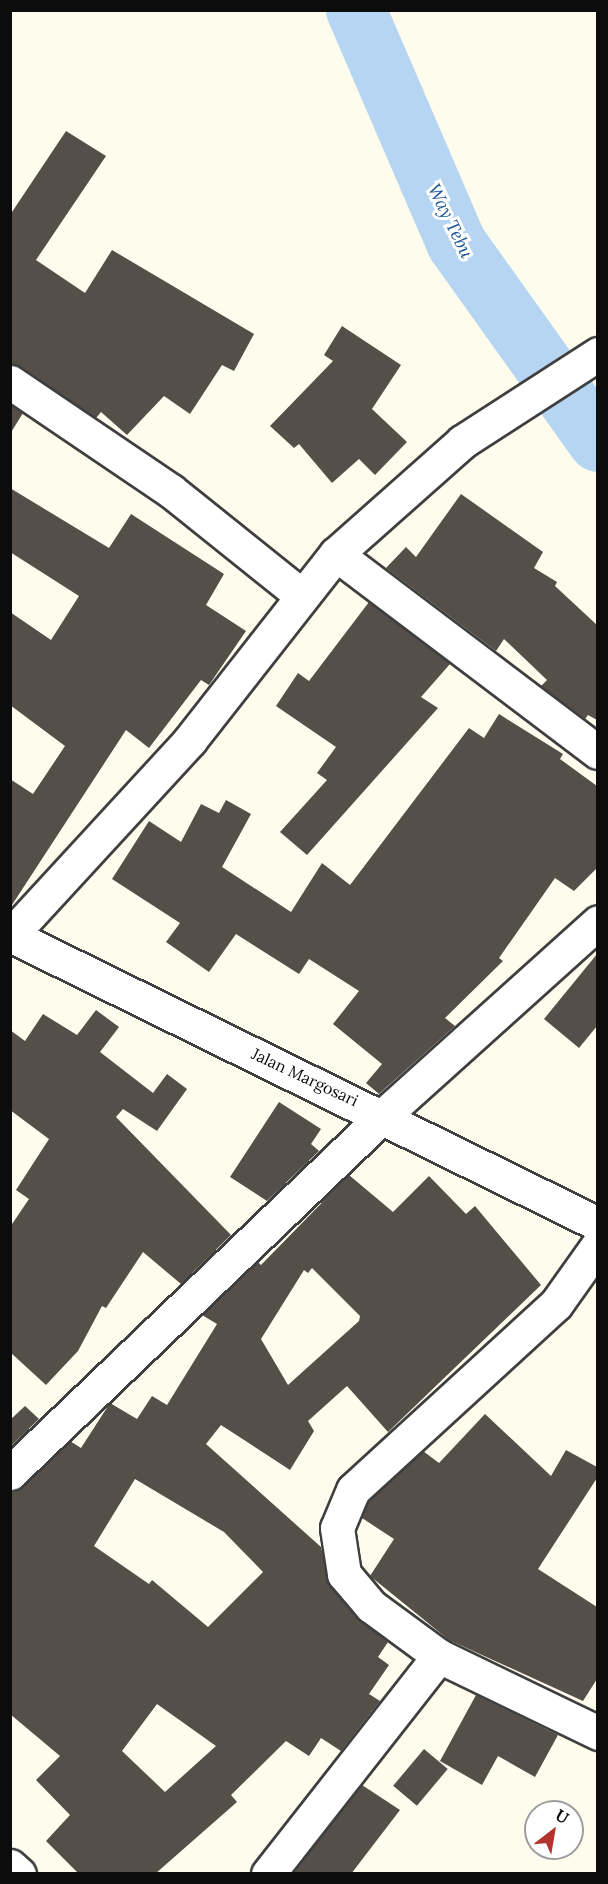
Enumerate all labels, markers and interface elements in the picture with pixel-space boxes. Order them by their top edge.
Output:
water label: Way Tebu [423,180,477,262]
street label: Jalan Margosari [249,1044,361,1110]
north arrow [524,1800,584,1860]
text: U [552,1805,573,1828]

